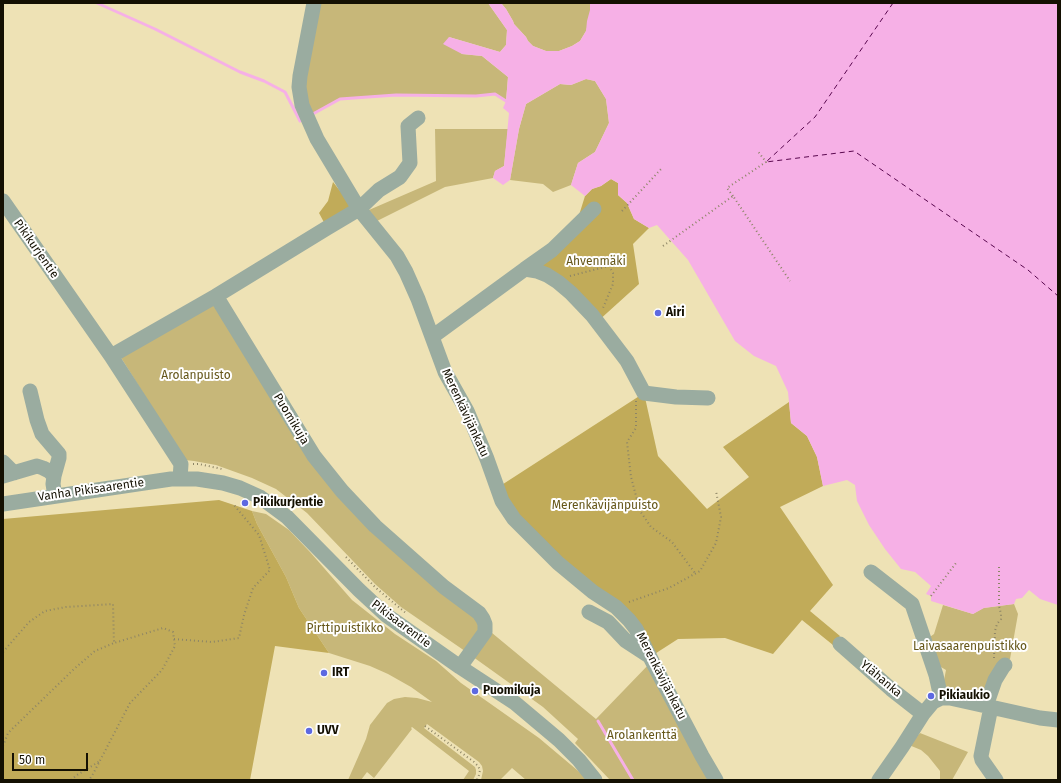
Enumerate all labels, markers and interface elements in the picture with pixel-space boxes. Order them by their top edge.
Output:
street label: Pikikurjentie [10,217,62,281]
park label: Ahvenmäki [566,255,626,269]
place label: Airi [666,306,685,320]
marker: Airi [653,308,663,318]
street label: Merenkävijänkatu [438,366,492,460]
park label: Arolanpuisto [161,369,231,383]
street label: Puomikuja [270,391,312,447]
street label: Vanha Pikisaarentie [37,475,145,505]
place label: Pikikurjentie [253,496,323,510]
marker: Pikikurjentie [240,498,250,508]
park label: Merenkävijänpuisto [552,499,658,513]
street label: Pikisaarentie [369,597,433,651]
park label: Pirttipuistikko [306,622,384,636]
street label: Merenkävijänkatu [633,630,689,722]
park label: Laivasaarenpuistikko [913,640,1027,654]
street label: Ylähanka [857,658,905,700]
place label: IRT [332,666,349,680]
marker: IRT [319,668,329,678]
place label: Puomikuja [483,684,541,698]
marker: Puomikuja [470,686,480,696]
place label: Pikiaukio [939,689,990,703]
marker: Pikiaukio [926,691,936,701]
place label: UVV [317,724,338,738]
marker: UVV [304,726,314,736]
park label: Arolankenttä [607,729,677,743]
scale bar [14,745,90,771]
text: 50 m [19,753,45,767]

